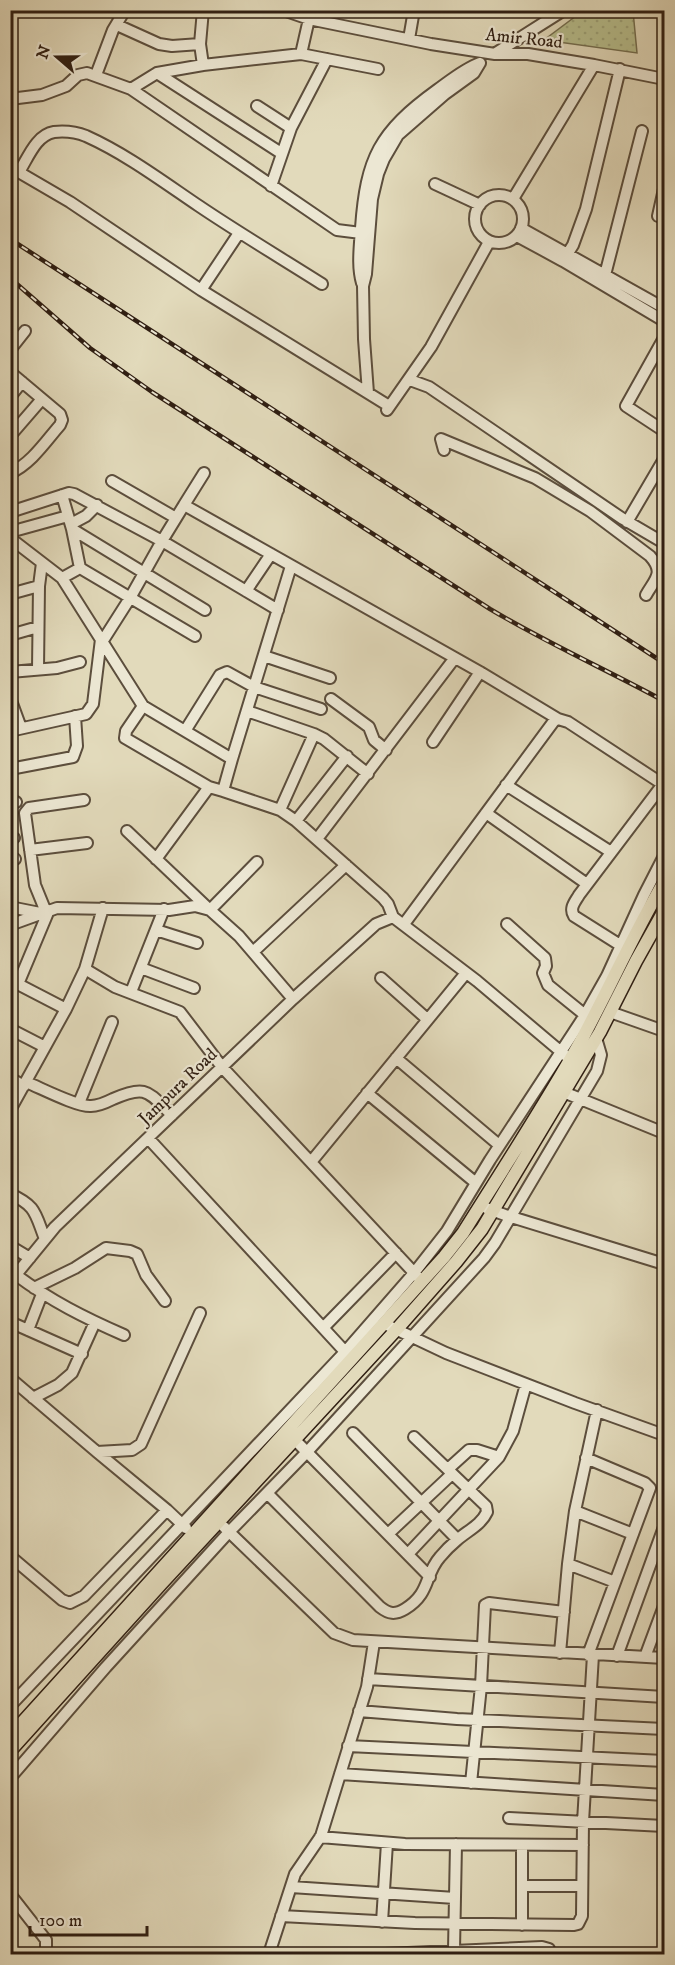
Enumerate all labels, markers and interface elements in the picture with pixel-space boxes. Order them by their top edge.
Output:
street label: Amir Road [484,24,564,54]
north arrow [27,27,87,87]
text: N [32,43,55,62]
street label: Jampura Road [133,1044,222,1131]
scale bar [30,1899,147,1937]
text: 100 m [39,1910,82,1932]

